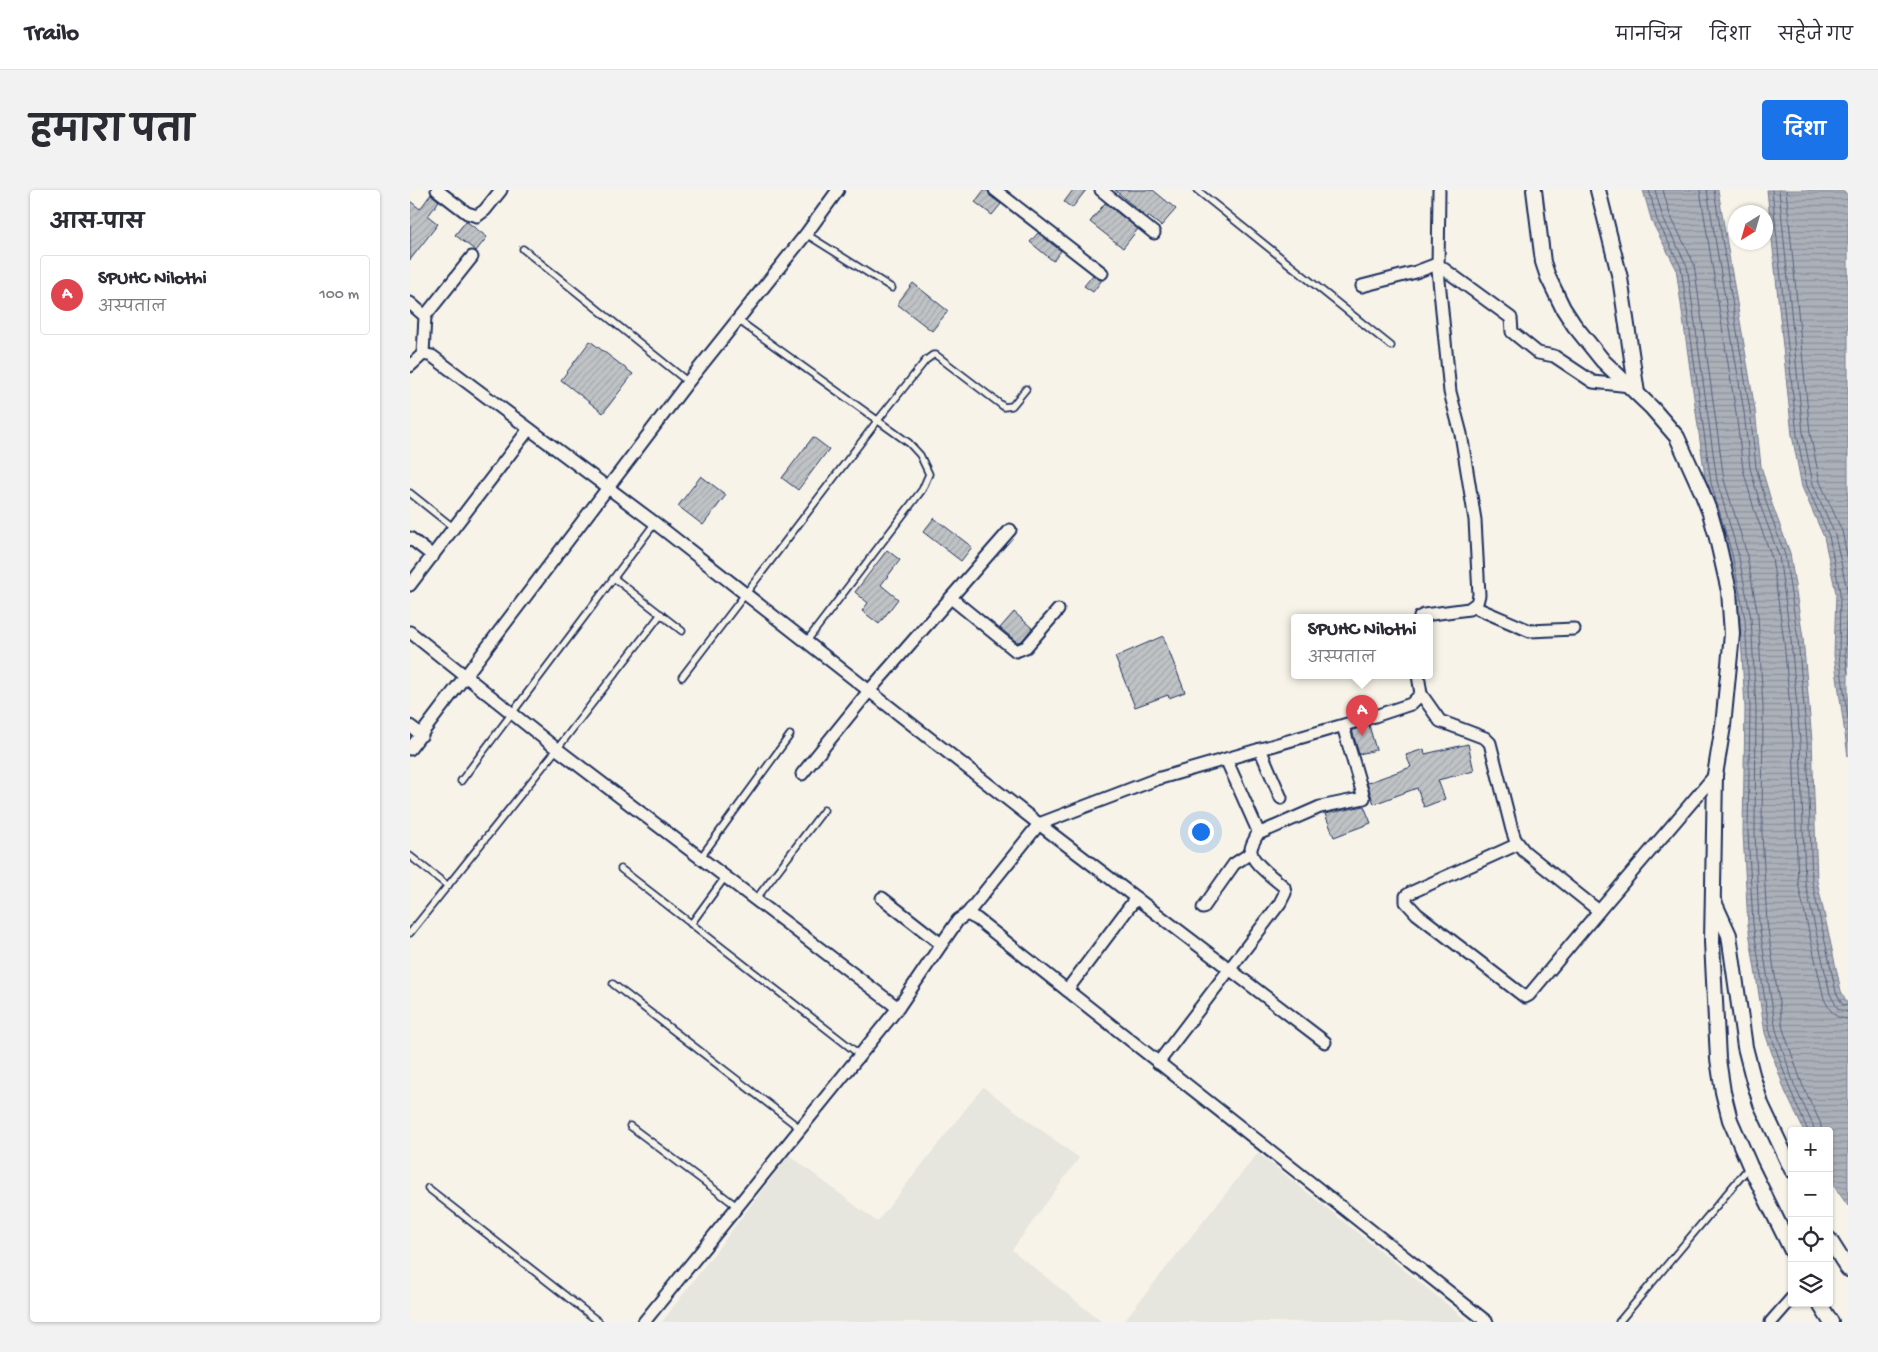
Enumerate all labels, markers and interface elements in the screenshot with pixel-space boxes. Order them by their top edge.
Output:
text: Trailo [25,20,79,49]
text: मानचित्र [1616,26,1682,47]
text: दिशा [1710,26,1751,47]
text: सहेजे गए [1779,26,1853,47]
button: दिशा [1762,100,1848,160]
text: हमारा पता [30,113,194,154]
north arrow [1728,205,1773,250]
text: आस-पास [50,212,144,237]
text: SPUHC Nilothi [98,268,207,291]
text: A [62,286,72,305]
text: 100 m [319,286,359,305]
text: अस्पताल [98,299,166,318]
popup [1291,614,1433,679]
text: SPUHC Nilothi [1308,619,1416,642]
text: अस्पताल [1308,650,1376,669]
pin: A [1346,695,1378,736]
your location [1188,819,1214,845]
map controls [1788,1127,1833,1307]
button: + [1788,1127,1833,1172]
button: − [1788,1172,1833,1217]
button: locate [1788,1217,1833,1262]
button: layers [1788,1262,1833,1307]

